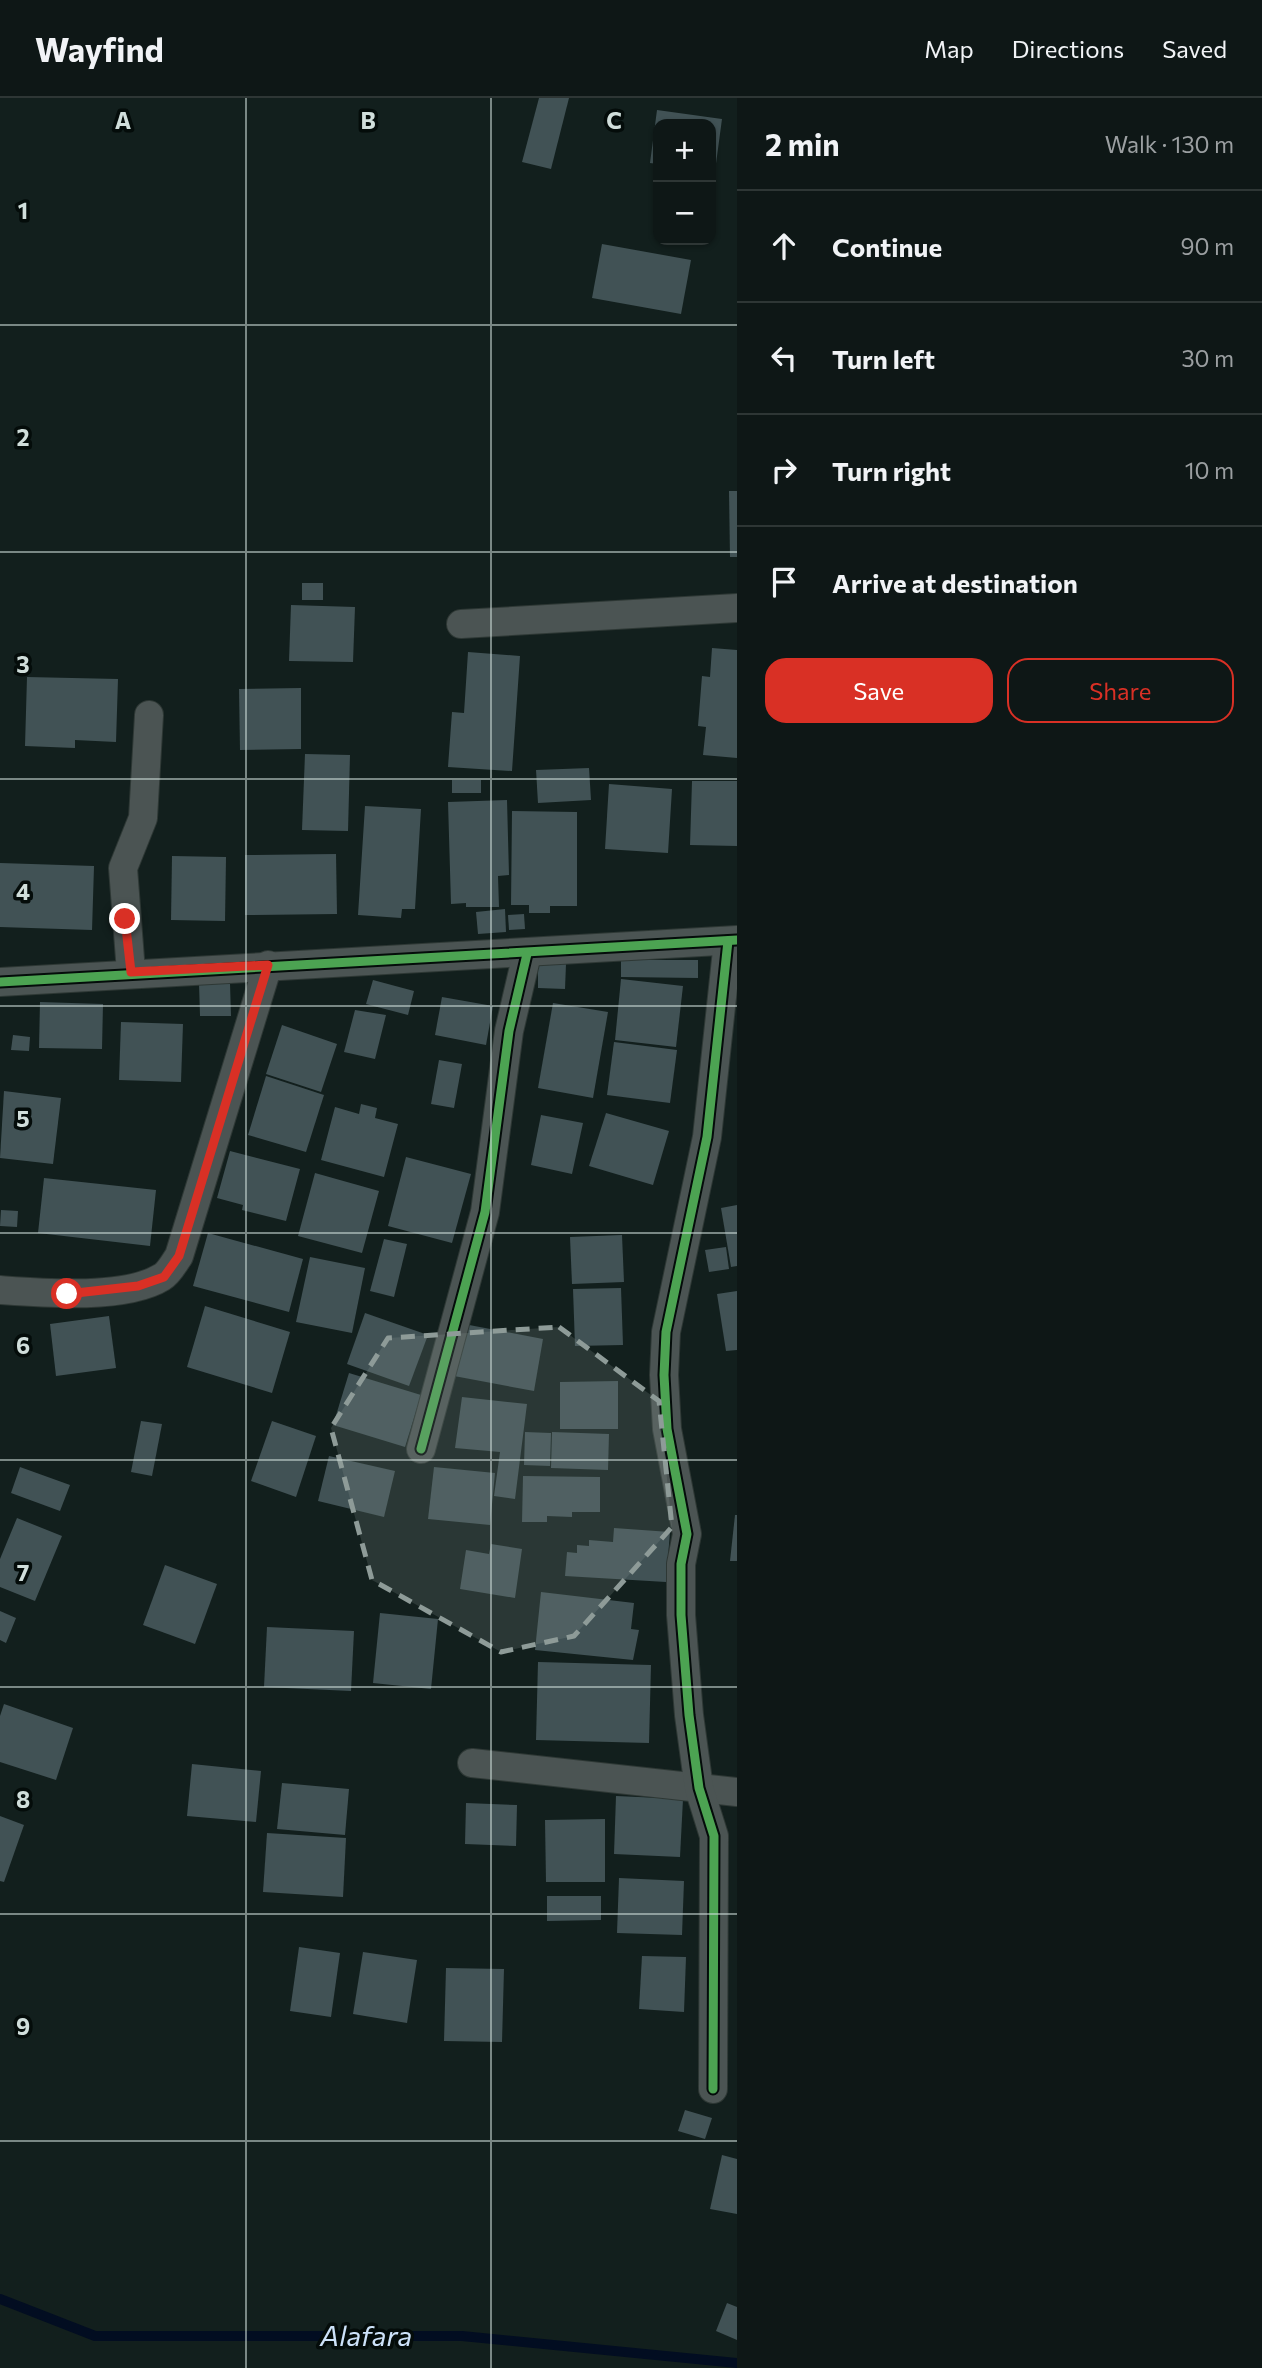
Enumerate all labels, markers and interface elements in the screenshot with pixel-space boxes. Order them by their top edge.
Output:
text: Wayfind [35,28,164,69]
text: Map [924,34,974,63]
text: Directions [1012,34,1124,63]
text: Saved [1162,34,1227,63]
text: A [115,106,132,134]
text: B [360,106,376,134]
text: C [606,106,622,134]
map controls [653,119,716,245]
button: + [653,119,716,182]
text: 2 min [765,125,840,162]
text: Walk · 130 m [1105,130,1234,158]
button: − [653,182,716,245]
text: 1 [18,196,28,224]
icon: ahead [765,227,803,265]
text: Continue [832,231,942,262]
text: 90 m [1181,232,1234,260]
icon: left [765,339,803,377]
text: Turn left [832,343,935,374]
text: 30 m [1181,344,1234,372]
text: 2 [16,423,30,451]
icon: right [765,451,803,489]
text: Turn right [832,455,951,486]
text: 10 m [1185,456,1234,484]
icon: arrive [765,563,803,601]
text: Arrive at destination [832,567,1078,598]
text: 3 [16,650,30,678]
button: Save [765,658,993,723]
button: Share [1007,658,1234,723]
text: 4 [16,877,30,905]
route end [109,903,140,934]
text: 5 [16,1104,30,1132]
route start [51,1278,82,1309]
text: 6 [16,1331,30,1359]
text: 7 [17,1558,29,1586]
text: 8 [16,1785,30,1813]
text: 9 [16,2012,30,2040]
water label: Alafara [319,2318,412,2352]

